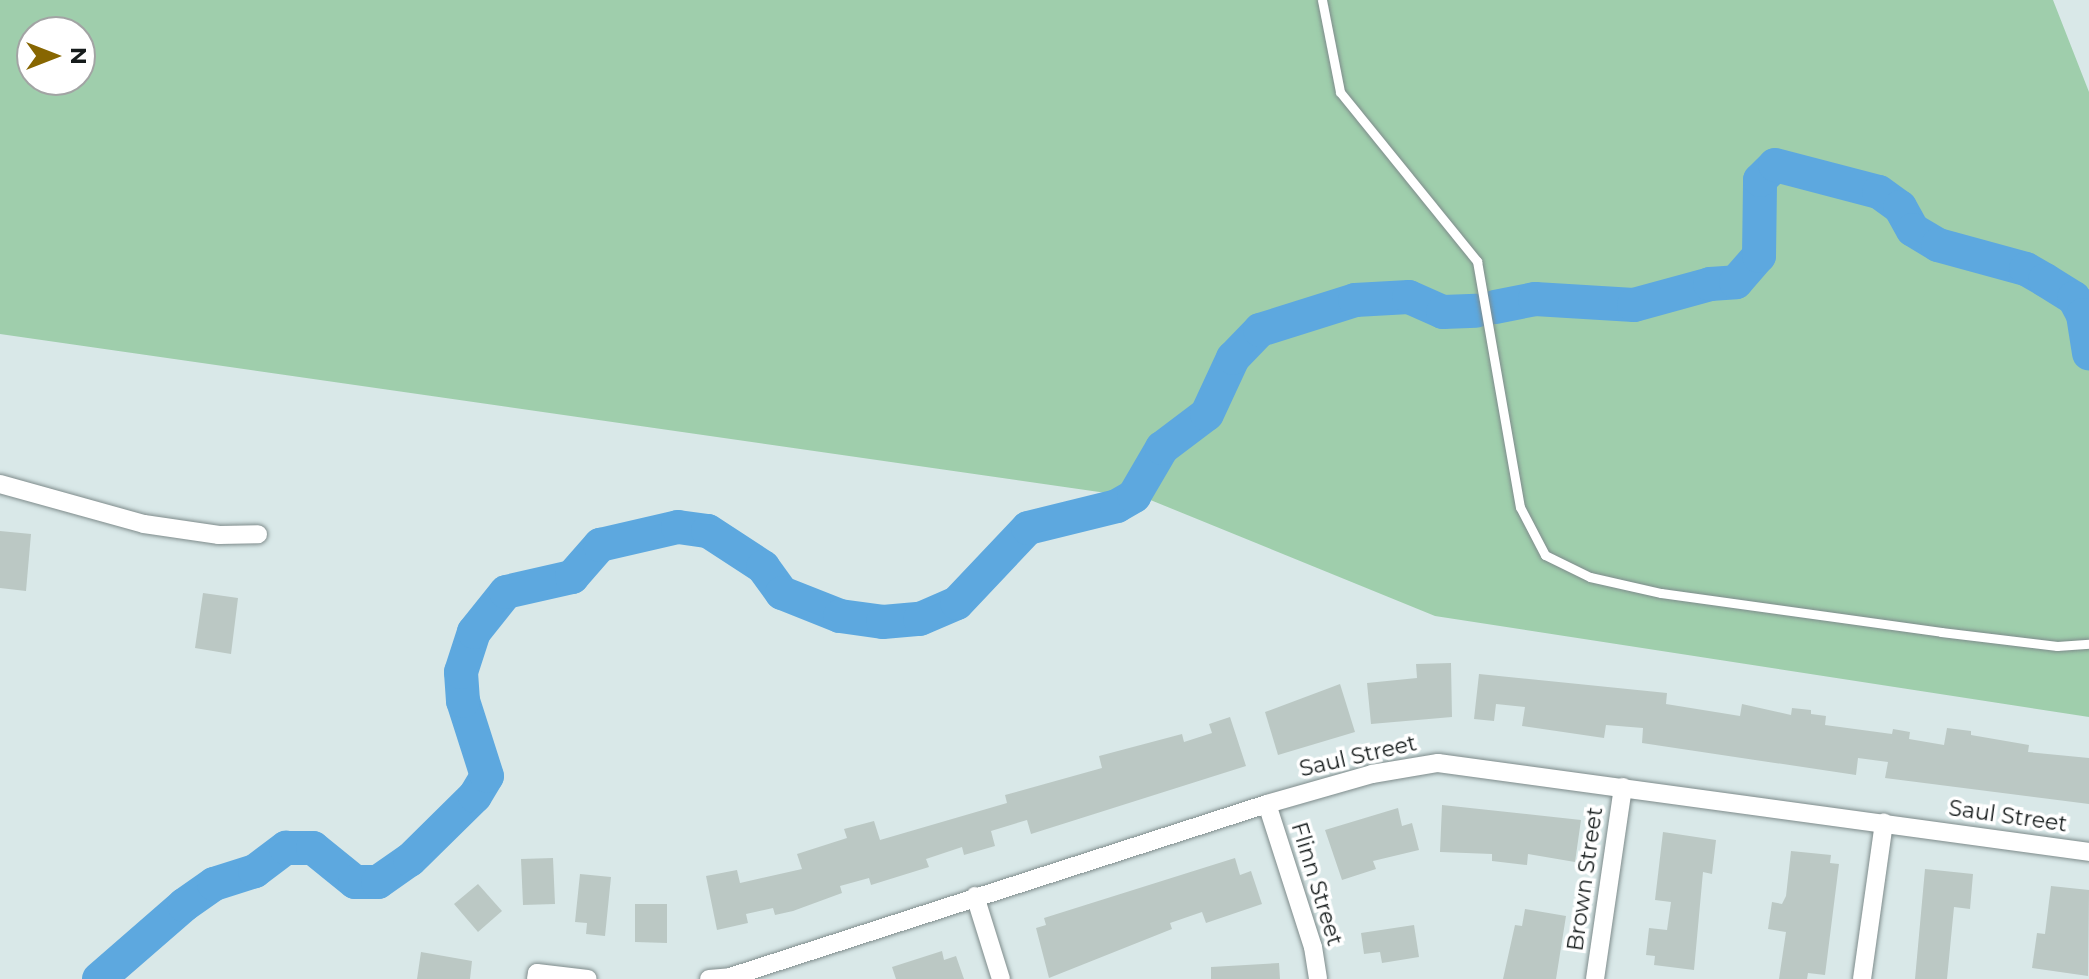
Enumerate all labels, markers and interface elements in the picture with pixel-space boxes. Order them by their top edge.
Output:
north arrow [16,16,96,96]
text: N [65,47,92,65]
street label: Saul Street [1297,730,1419,782]
street label: Saul Street [1947,795,2069,837]
street label: Brown Street [1562,805,1608,953]
street label: Flinn Street [1286,819,1348,949]

